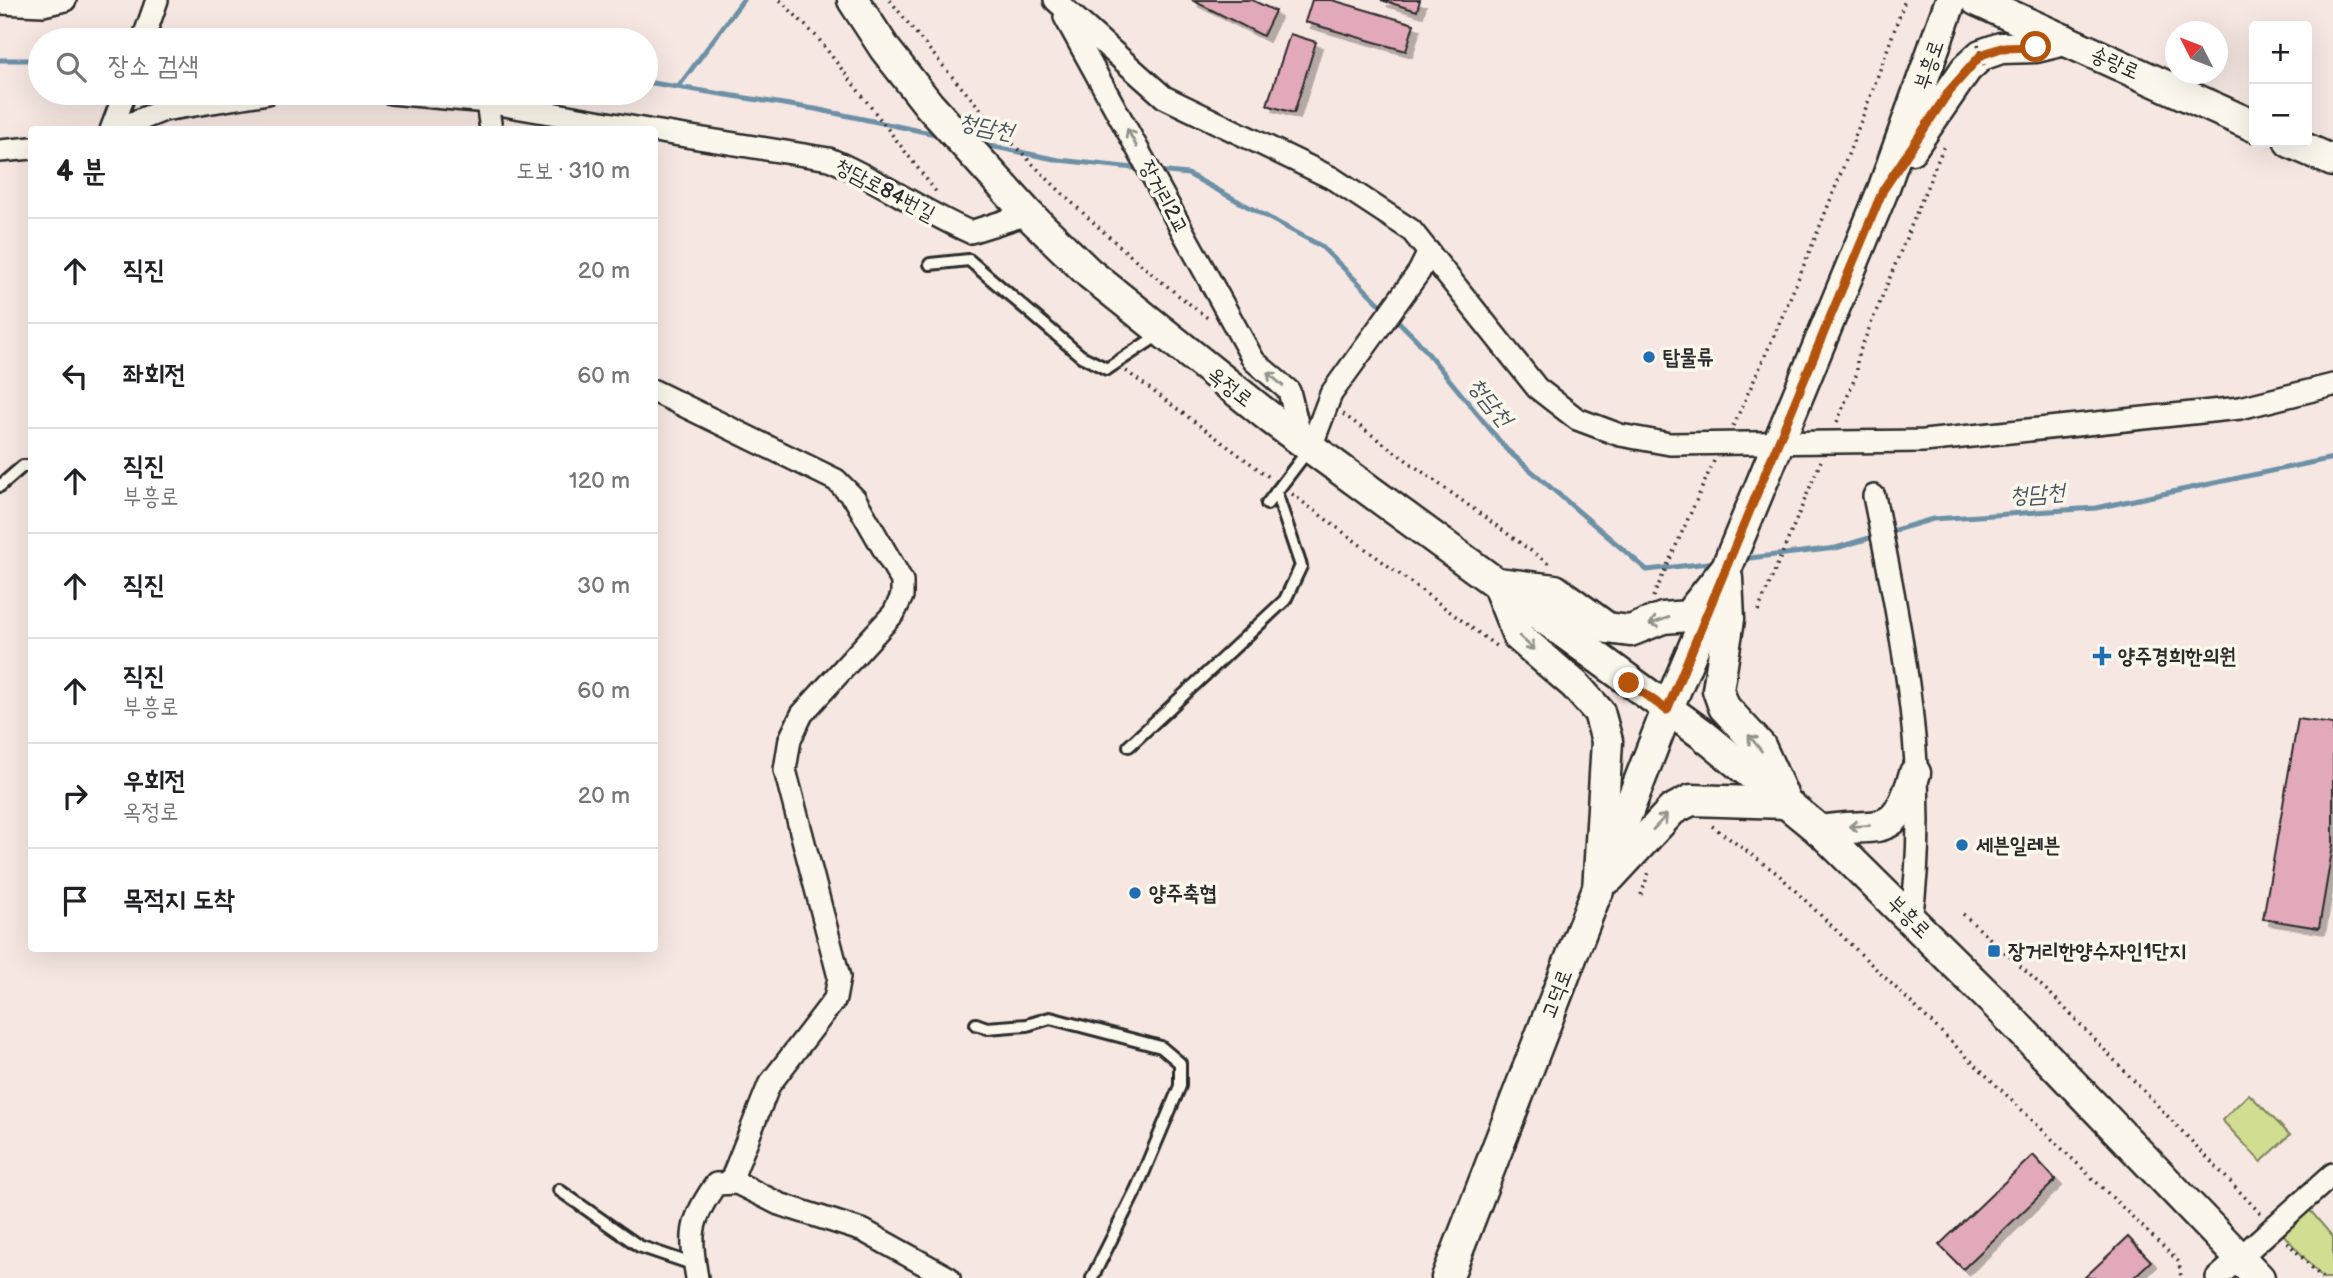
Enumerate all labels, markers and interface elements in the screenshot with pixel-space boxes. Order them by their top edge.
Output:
north arrow [2165,21,2228,84]
map controls [2249,21,2312,147]
button: + [2249,21,2312,84]
search box [28,28,658,105]
route start [2020,31,2051,62]
street label: 부흥로 [1909,37,1949,93]
street label: 송랑로 [2087,41,2143,85]
icon: search [52,48,90,86]
text: 장소 검색 [108,51,199,82]
button: − [2249,84,2312,147]
water label: 청담천 [956,108,1018,147]
one-way arrow [1125,128,1139,148]
street label: 청담로84번길 [831,153,939,227]
text: 4 분 [56,154,106,190]
street label: 장거리2교 [1134,156,1194,238]
text: 도보 · 310 m [516,157,630,185]
icon: ahead [56,252,94,290]
text: 직진 [123,255,165,286]
text: 20 m [578,257,630,285]
place label: 탑물류 [1663,345,1714,370]
marker: 탑물류 [1641,349,1657,365]
icon: left [56,357,94,395]
text: 좌회전 [123,360,186,391]
text: 60 m [577,362,630,390]
street label: 옥정로 [1202,362,1258,412]
one-way arrow [1266,371,1284,387]
water label: 청담천 [1462,372,1520,434]
text: 직진 [123,451,165,482]
icon: ahead [56,462,94,500]
text: 120 m [569,467,630,495]
water label: 청담천 [2008,478,2068,510]
text: 부흥로 [123,483,179,511]
icon: ahead [56,567,94,605]
text: 직진 [123,570,165,601]
text: 30 m [577,572,630,600]
one-way arrow [1648,616,1670,629]
one-way arrow [1518,635,1536,651]
place label: 양주경희한의원 [2118,644,2236,669]
marker: 양주경희한의원 [2092,646,2112,666]
text: 직진 [123,661,165,692]
route end [1613,667,1644,698]
icon: ahead [56,672,94,710]
text: 60 m [577,677,630,705]
text: 부흥로 [123,693,179,721]
one-way arrow [1747,734,1762,752]
text: 우회전 [123,766,186,797]
icon: right [56,777,94,815]
text: 20 m [578,782,630,810]
text: 옥정로 [123,798,179,826]
one-way arrow [1652,814,1669,831]
one-way arrow [1848,820,1871,833]
place label: 세븐일레븐 [1976,833,2061,858]
marker: 세븐일레븐 [1954,837,1970,853]
place label: 양주축협 [1149,881,1217,906]
icon: arrive [56,882,94,920]
text: 목적지 도착 [123,885,235,916]
marker: 양주축협 [1127,885,1143,901]
street label: 부흥로 [1882,890,1936,944]
place label: 장거리한양수자인1단지 [2008,939,2186,964]
marker: 장거리한양수자인1단지 [1986,943,2002,959]
street label: 고덕로 [1536,966,1578,1022]

